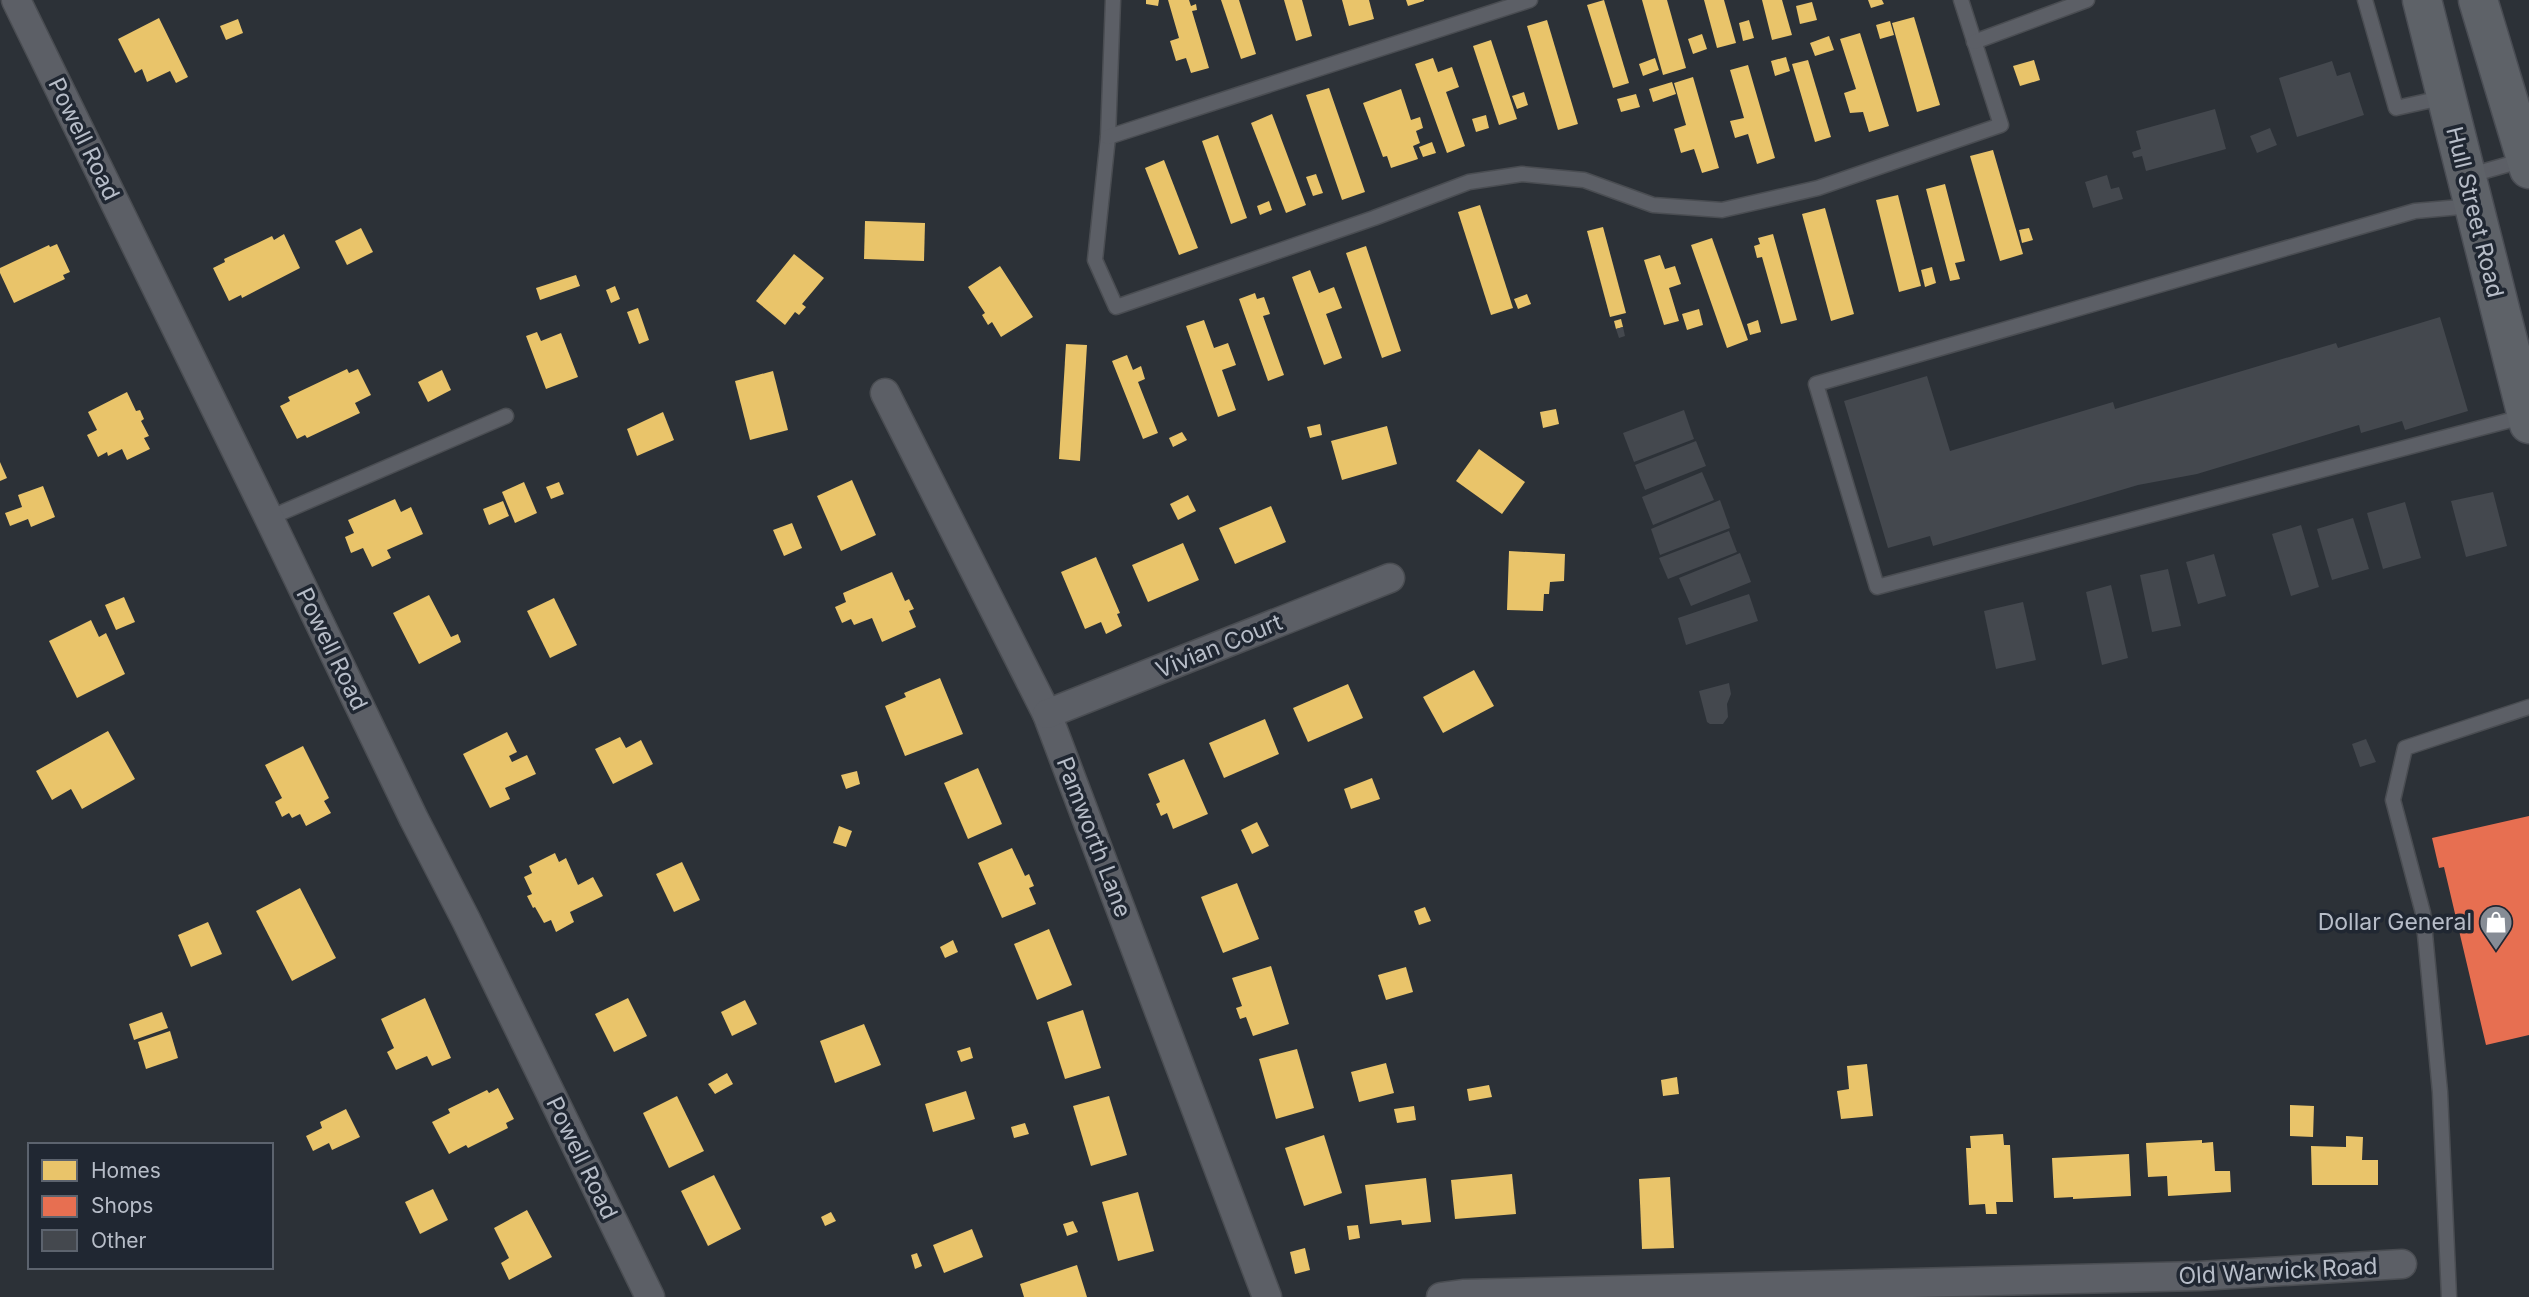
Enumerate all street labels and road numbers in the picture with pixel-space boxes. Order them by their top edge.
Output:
street label: Powell Road [42,73,126,205]
street label: Hull Street Road [2440,124,2510,300]
street label: Powell Road [290,583,374,715]
street label: Vivian Court [1152,608,1287,684]
street label: Pamworth Lane [1051,753,1137,921]
street label: Powell Road [540,1092,624,1224]
street label: Old Warwick Road [2178,1252,2378,1290]

